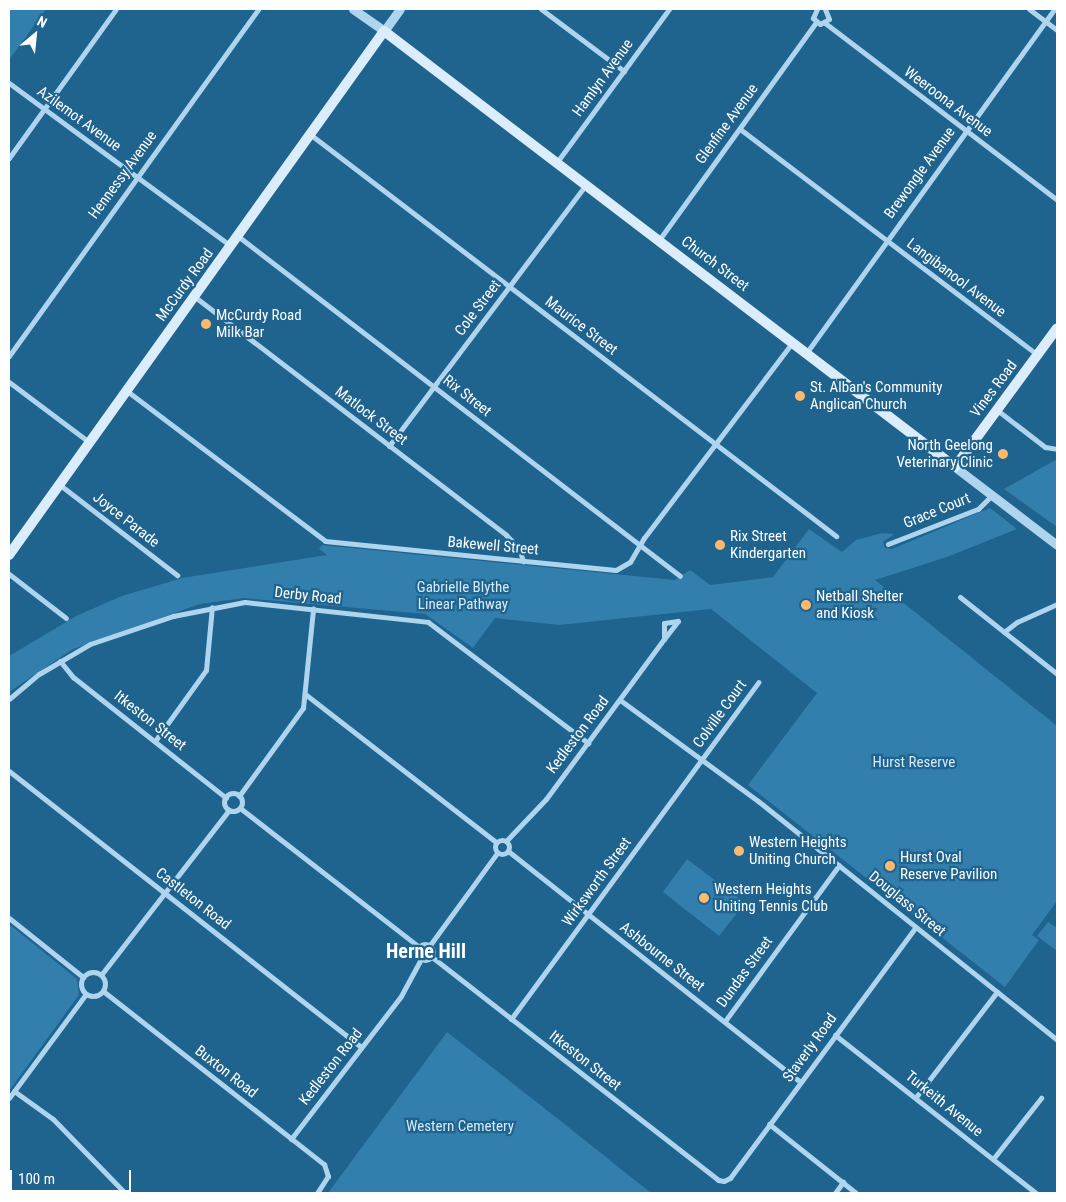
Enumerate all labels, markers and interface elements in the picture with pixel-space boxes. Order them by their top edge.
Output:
north arrow [10,10,60,60]
text: N [34,13,50,31]
street label: Hamlyn Avenue [569,36,637,120]
street label: Weeroona Avenue [900,63,996,141]
street label: Glenfine Avenue [692,80,762,168]
street label: Azilemot Avenue [34,83,124,155]
street label: Brewongle Avenue [881,124,959,222]
street label: Hennessy Avenue [85,127,161,223]
street label: Church Street [678,233,752,295]
street label: Langibanool Avenue [903,235,1009,321]
street label: McCurdy Road [153,245,217,325]
street label: Cole Street [451,277,505,339]
street label: Maurice Street [541,293,621,359]
place label: McCurdy Road Milk Bar [216,306,302,341]
marker: McCurdy Road Milk Bar [200,318,212,330]
street label: Vines Road [967,357,1021,421]
street label: Rix Street [439,371,495,421]
place label: St. Alban's Community Anglican Church [810,378,942,413]
street label: Matlock Street [331,383,411,449]
marker: St. Alban's Community Anglican Church [794,390,806,402]
place label: North Geelong Veterinary Clinic [897,436,993,471]
marker: North Geelong Veterinary Clinic [997,448,1009,460]
street label: Joyce Parade [89,488,163,552]
street label: Grace Court [901,489,973,533]
place label: Rix Street Kindergarten [730,527,806,562]
street label: Bakewell Street [447,533,539,559]
marker: Rix Street Kindergarten [714,539,726,551]
park label: Gabrielle Blythe Linear Pathway [417,578,509,613]
street label: Derby Road [274,584,342,608]
place label: Netball Shelter and Kiosk [816,587,903,622]
marker: Netball Shelter and Kiosk [800,599,812,611]
street label: Colville Court [689,677,751,751]
street label: Itkeston Street [110,687,190,755]
street label: Kedleston Road [543,693,613,777]
park label: Hurst Reserve [873,754,955,772]
place label: Western Heights Uniting Church [749,833,847,868]
street label: Wirksworth Street [559,834,635,930]
marker: Western Heights Uniting Church [733,845,745,857]
place label: Hurst Oval Reserve Pavilion [900,848,997,883]
marker: Hurst Oval Reserve Pavilion [884,860,896,872]
street label: Castleton Road [152,864,234,934]
street label: Douglass Street [865,868,949,940]
place label: Western Heights Uniting Tennis Club [714,880,828,915]
marker: Western Heights Uniting Tennis Club [698,892,710,904]
street label: Ashbourne Street [616,918,708,996]
street label: Dundas Street [713,933,777,1011]
district label: Herne Hill [386,939,466,963]
street label: Staverly Road [779,1010,841,1086]
street label: Kedleston Road [295,1025,367,1109]
street label: Itkeston Street [545,1027,625,1095]
street label: Buxton Road [191,1042,261,1102]
street label: Turkeith Avenue [902,1067,986,1141]
park label: Western Cemetery [406,1118,514,1136]
scale bar [12,1160,134,1192]
text: 100 m [18,1170,55,1188]

